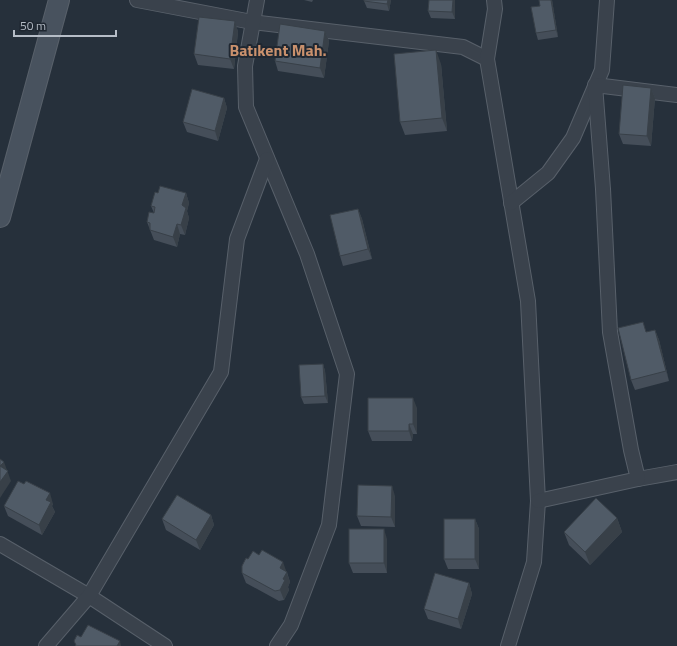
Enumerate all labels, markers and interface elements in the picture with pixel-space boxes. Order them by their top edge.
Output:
scale bar [14,12,116,38]
text: 50 m [20,16,46,35]
district label: Batıkent Mah. [229,38,327,62]

